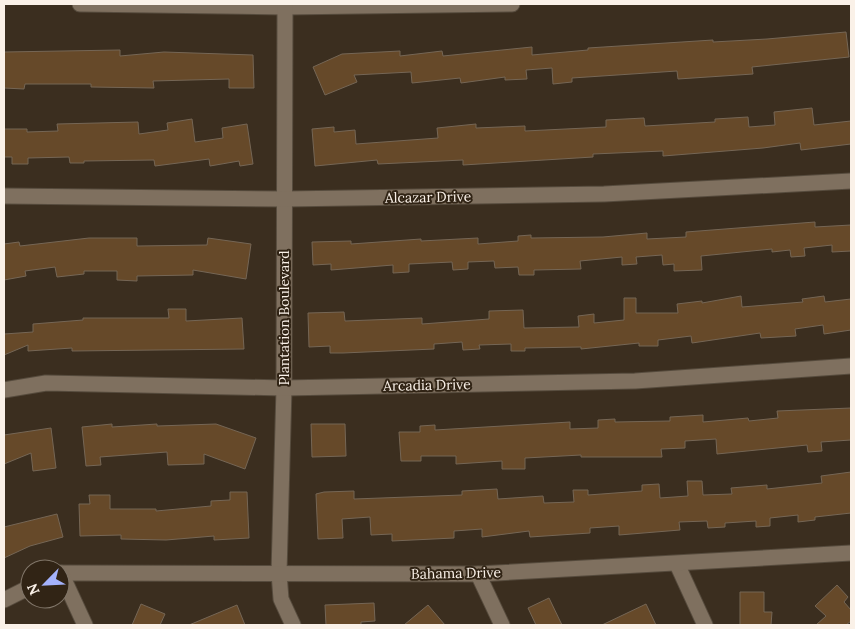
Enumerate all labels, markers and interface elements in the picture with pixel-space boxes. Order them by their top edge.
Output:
street label: Alcazar Drive [384,187,472,207]
street label: Plantation Boulevard [275,250,293,386]
street label: Arcadia Drive [382,375,471,395]
north arrow [20,559,70,609]
street label: Bahama Drive [411,563,502,583]
text: N [23,581,44,598]

